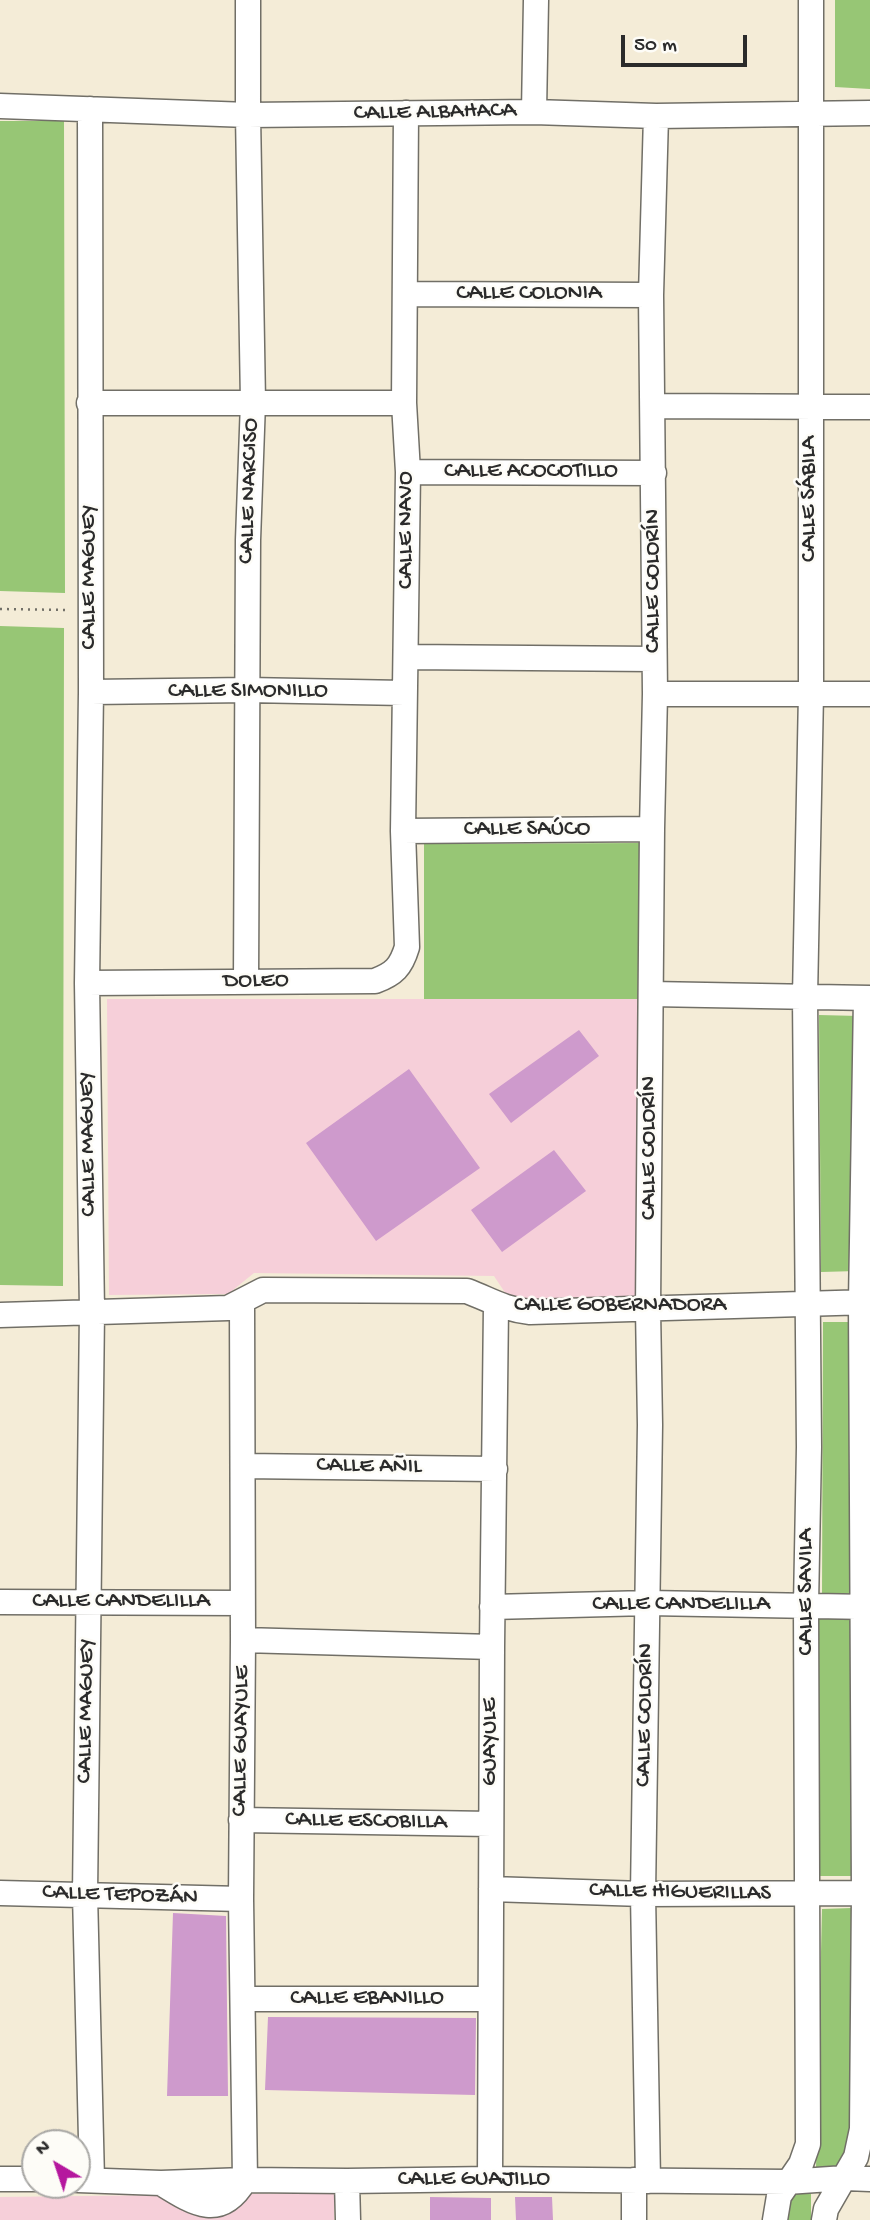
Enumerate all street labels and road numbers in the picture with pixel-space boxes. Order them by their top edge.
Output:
street label: CALLE ALBAHACA [353,98,517,128]
street label: CALLE COLONIA [456,280,602,308]
street label: CALLE NARCISO [234,418,266,564]
street label: CALLE SÁBILA [796,436,824,562]
street label: CALLE ACOCOTILLO [444,458,618,486]
street label: CALLE NAVO [393,471,421,589]
street label: CALLE MAGUEY [76,505,104,649]
street label: CALLE COLORÍN [640,509,668,653]
street label: CALLE SIMONILLO [168,678,328,706]
street label: CALLE SAÚCO [464,816,590,844]
street label: DOLEO [223,968,289,996]
street label: CALLE MAGUEY [74,1071,104,1217]
street label: CALLE COLORÍN [636,1076,664,1220]
street label: CALLE GOBERNADORA [514,1292,726,1320]
street label: CALLE AÑIL [316,1452,422,1482]
street label: CALLE SAVILA [793,1528,821,1656]
street label: CALLE CANDELILLA [32,1588,210,1616]
street label: CALLE CANDELILLA [592,1591,770,1619]
street label: CALLE MAGUEY [72,1638,102,1784]
street label: CALLE COLORÍN [631,1643,661,1787]
street label: CALLE GUAYULE [227,1665,257,1817]
street label: GUAYULE [477,1698,505,1786]
street label: CALLE ESCOBILLA [285,1807,447,1837]
street label: CALLE HIGUERILLAS [589,1878,771,1908]
street label: CALLE TEPOZÁN [42,1879,198,1913]
street label: CALLE EBANILLO [290,1985,444,2013]
street label: CALLE GUAJILLO [398,2166,550,2194]

